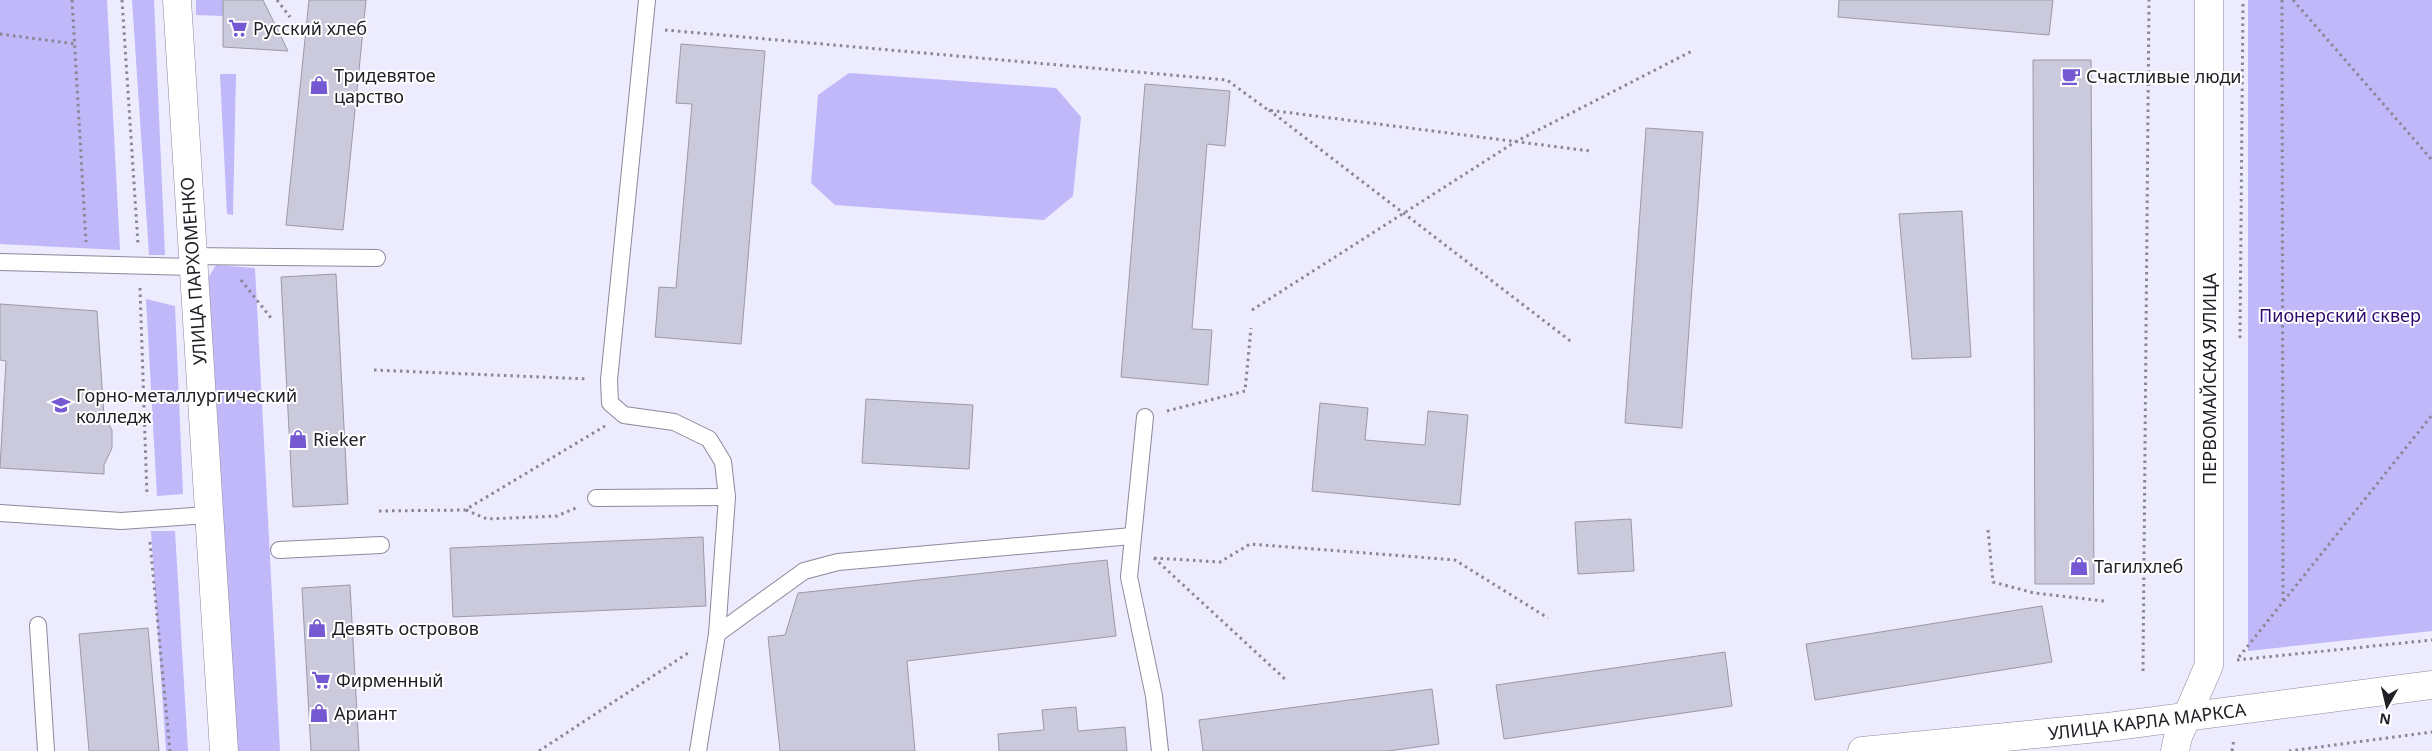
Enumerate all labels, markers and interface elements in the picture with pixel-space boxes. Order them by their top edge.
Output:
place label: Русский хлеб [253,16,367,40]
supermarket icon: Русский хлеб [227,17,249,39]
place label: Тридевятое царство [334,63,436,108]
place label: Счастливые люди [2086,64,2242,88]
cafe icon: Счастливые люди [2060,65,2082,87]
shop icon: Тридевятое царство [308,74,330,96]
street label: УЛИЦА ПАРХОМЕНКО [174,176,212,366]
street label: ПЕРВОМАЙСКАЯ УЛИЦА [2197,273,2221,485]
park label: Пионерский сквер [2259,303,2421,327]
place label: Горно-металлургический колледж [76,383,297,428]
school or university icon: Горно-металлургический колледж [50,394,72,416]
place label: Rieker [313,427,367,451]
shop icon: Rieker [287,428,309,450]
place label: Тагилхлеб [2094,554,2183,578]
shop icon: Тагилхлеб [2068,555,2090,577]
place label: Девять островов [332,616,479,640]
shop icon: Девять островов [306,617,328,639]
place label: Фирменный [336,668,444,692]
supermarket icon: Фирменный [310,669,332,691]
north arrow [2362,681,2412,731]
street label: УЛИЦА КАРЛА МАРКСА [2047,697,2248,745]
place label: Ариант [334,701,398,725]
shop icon: Ариант [308,702,330,724]
text: N [2378,709,2392,730]

